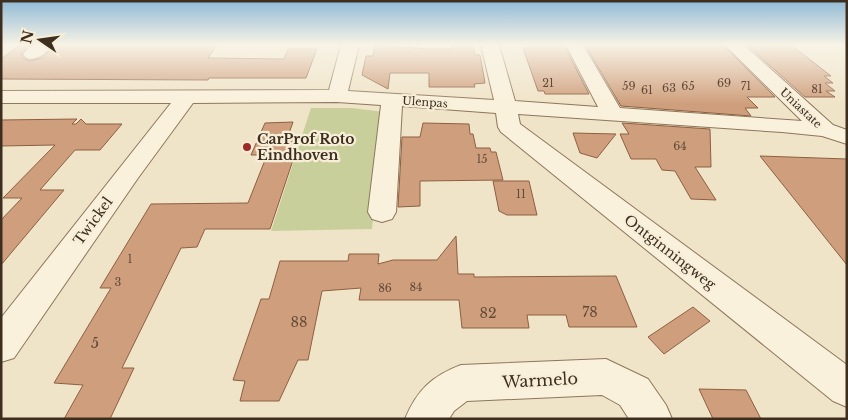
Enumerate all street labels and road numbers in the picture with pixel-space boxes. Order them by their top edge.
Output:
street label: Uniastate [777,85,825,131]
street label: Ulenpas [402,93,448,111]
street label: Twickel [70,193,117,249]
street label: Ontginningweg [621,211,720,294]
street label: Warmelo [501,368,578,392]

